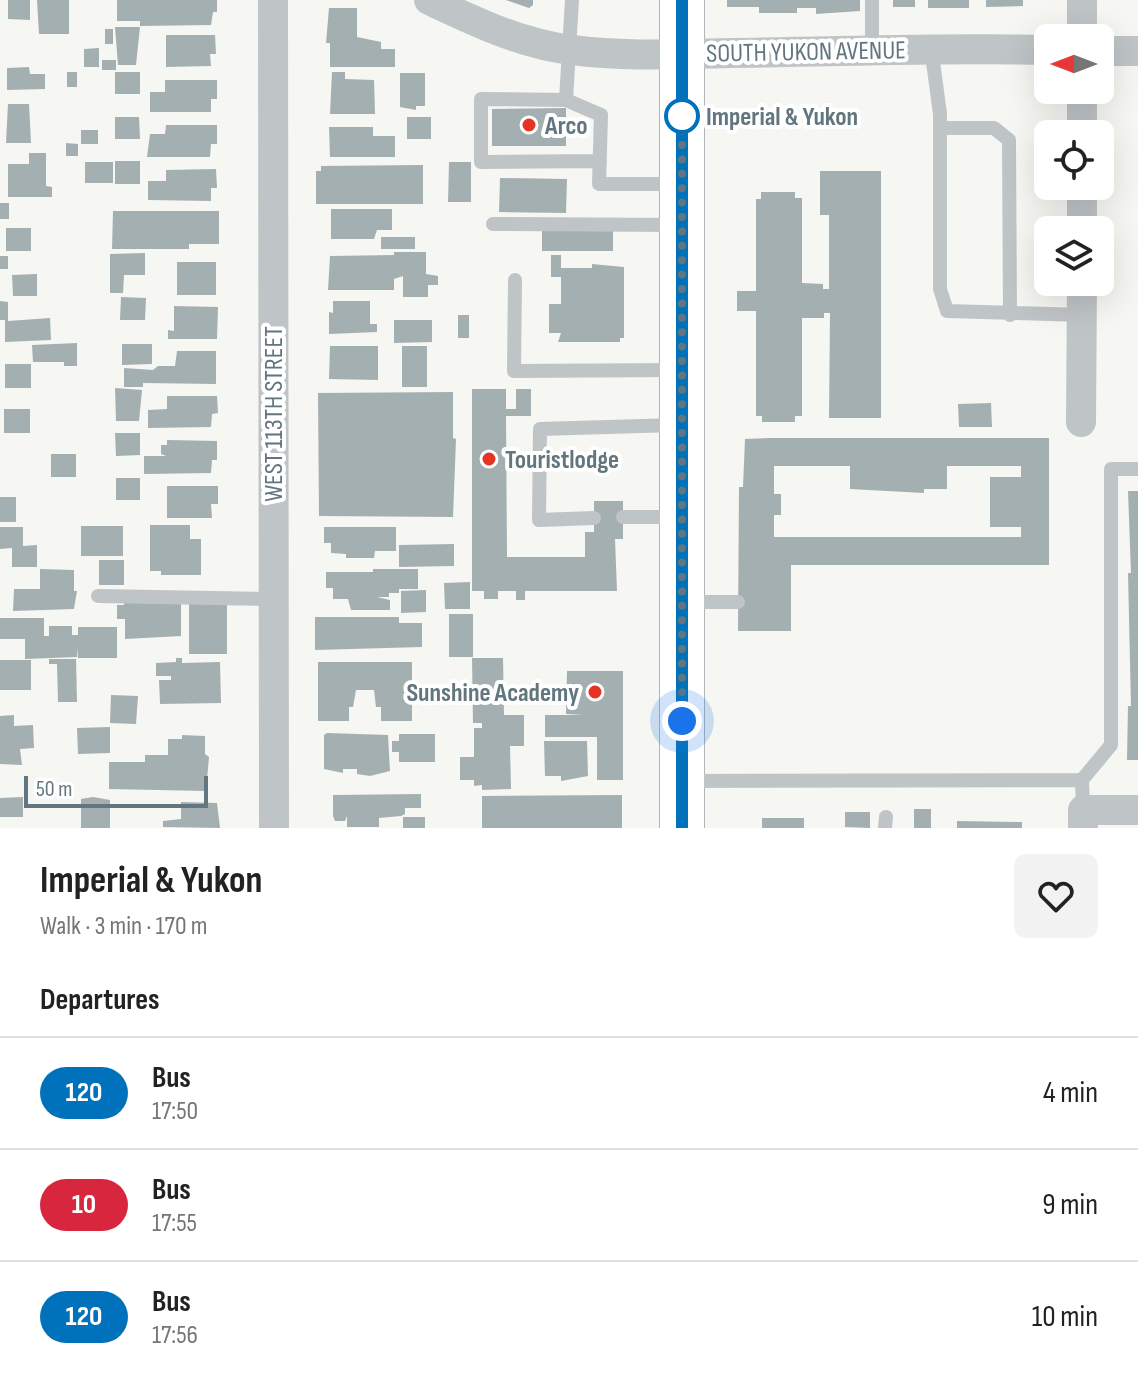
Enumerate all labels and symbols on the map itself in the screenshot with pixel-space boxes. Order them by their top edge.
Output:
north arrow [1034,24,1114,104]
street label: SOUTH YUKON AVENUE [706,35,906,70]
marker: Imperial & Yukon [665,99,699,133]
place label: Imperial & Yukon [706,102,858,133]
place label: Arco [544,111,588,142]
marker: Arco [520,116,538,134]
street label: WEST 113TH STREET [259,326,290,502]
place label: Touristlodge [505,445,619,476]
marker: Touristlodge [480,450,498,468]
place label: Sunshine Academy [406,678,579,709]
marker: Sunshine Academy [586,683,604,701]
your location [662,701,702,741]
scale bar [24,772,208,808]

